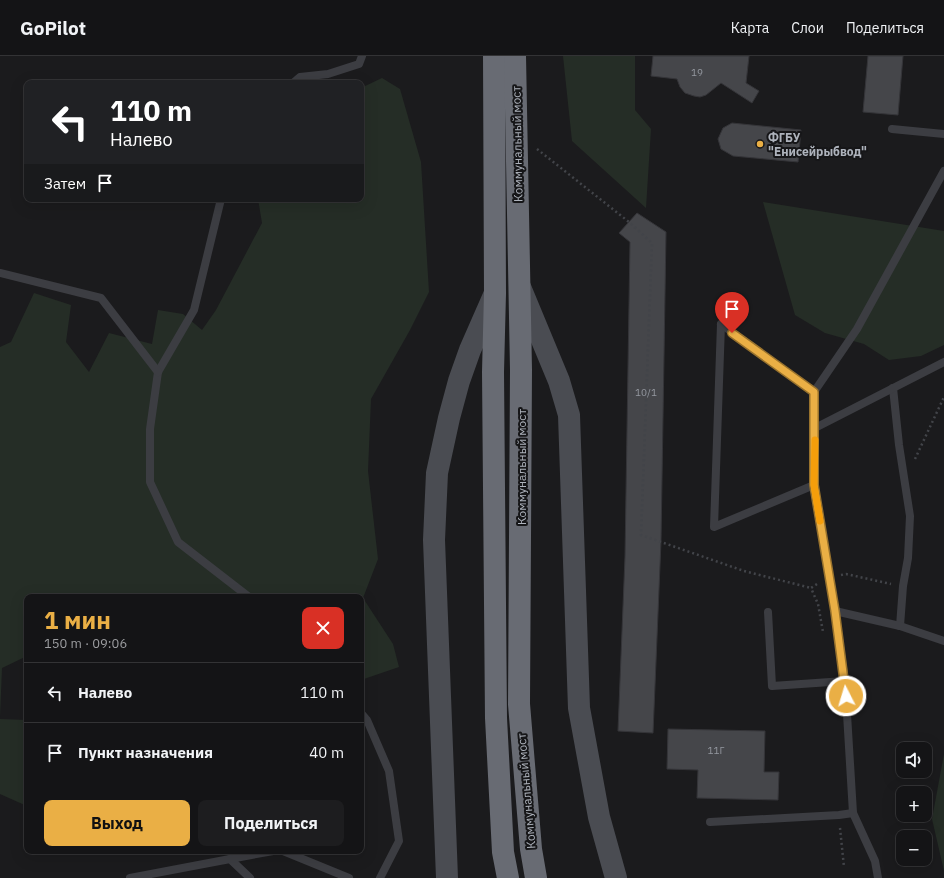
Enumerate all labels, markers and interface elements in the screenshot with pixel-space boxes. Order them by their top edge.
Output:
text: GoPilot [20,16,86,40]
text: Карта [731,19,769,37]
text: Слои [791,19,824,37]
text: Поделиться [846,19,924,37]
house number: 19 [691,66,703,79]
street label: Коммунальный мост [508,85,526,202]
text: 110 m [110,92,192,129]
icon: left [44,96,96,148]
text: Налево [110,128,173,151]
place label: ФГБУ "Енисейрыбвод" [768,130,867,159]
marker: ФГБУ "Енисейрыбвод" [755,139,765,149]
icon: arrive [94,172,116,194]
text: Затем [44,174,86,193]
pin [715,292,749,333]
icon: arrive [721,298,743,320]
house number: 10/1 [635,386,657,399]
street label: Коммунальный мост [514,409,529,525]
text: 1 мин [44,604,111,636]
button: close [302,607,344,649]
text: 150 m · 09:06 [44,635,127,652]
position arrow [825,675,867,717]
icon: left [44,682,66,704]
text: Налево [78,683,132,702]
text: 110 m [300,683,344,702]
street label: Коммунальный мост [513,732,539,849]
icon: arrive [44,742,66,764]
map controls [896,742,932,866]
button: sound [896,742,932,778]
text: Пункт назначения [78,743,213,762]
text: 40 m [309,743,344,762]
house number: 11Г [708,744,725,757]
button: + [896,786,932,822]
button: Выход [44,800,190,846]
button: Поделиться [198,800,344,846]
button: − [896,830,932,866]

